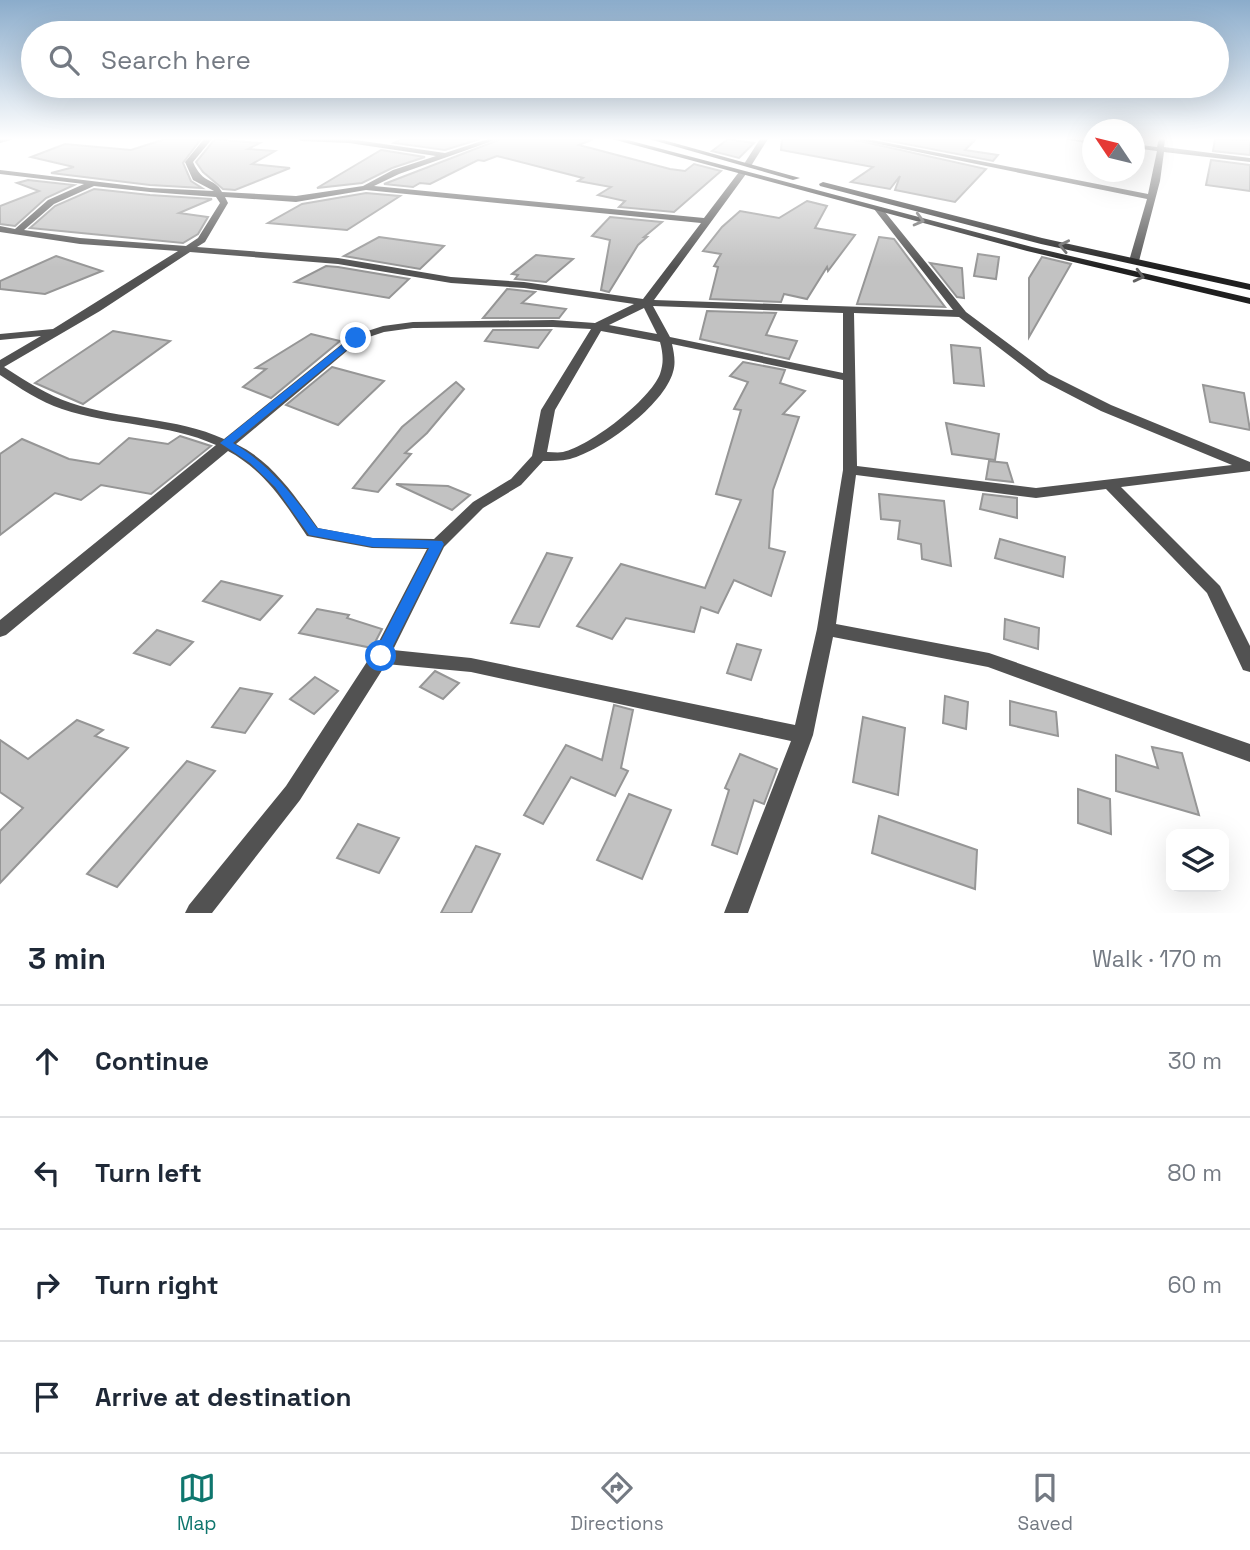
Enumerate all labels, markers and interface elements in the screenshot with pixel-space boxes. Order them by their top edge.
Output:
search box [21,21,1229,98]
icon: search [45,41,83,79]
text: Search here [101,43,251,77]
north arrow [1082,119,1145,182]
one-way arrow [913,212,925,226]
one-way arrow [1058,239,1070,254]
one-way arrow [1133,268,1145,282]
route end [340,322,371,353]
route start [365,640,396,671]
map controls [1166,829,1229,892]
button: layers [1166,829,1229,892]
text: 3 min [28,939,106,978]
text: Walk · 170 m [1092,944,1222,974]
icon: ahead [28,1042,66,1080]
text: Continue [95,1044,209,1078]
text: 30 m [1168,1046,1222,1076]
icon: left [28,1154,66,1192]
text: Turn left [95,1156,202,1190]
text: 80 m [1167,1158,1222,1188]
icon: right [28,1266,66,1304]
text: Turn right [95,1268,219,1302]
text: 60 m [1167,1270,1222,1300]
icon: arrive [28,1378,66,1416]
text: Arrive at destination [95,1380,352,1414]
tab: Map [177,1469,217,1536]
tab: Directions [571,1469,664,1536]
tab: Saved [1018,1469,1073,1536]

